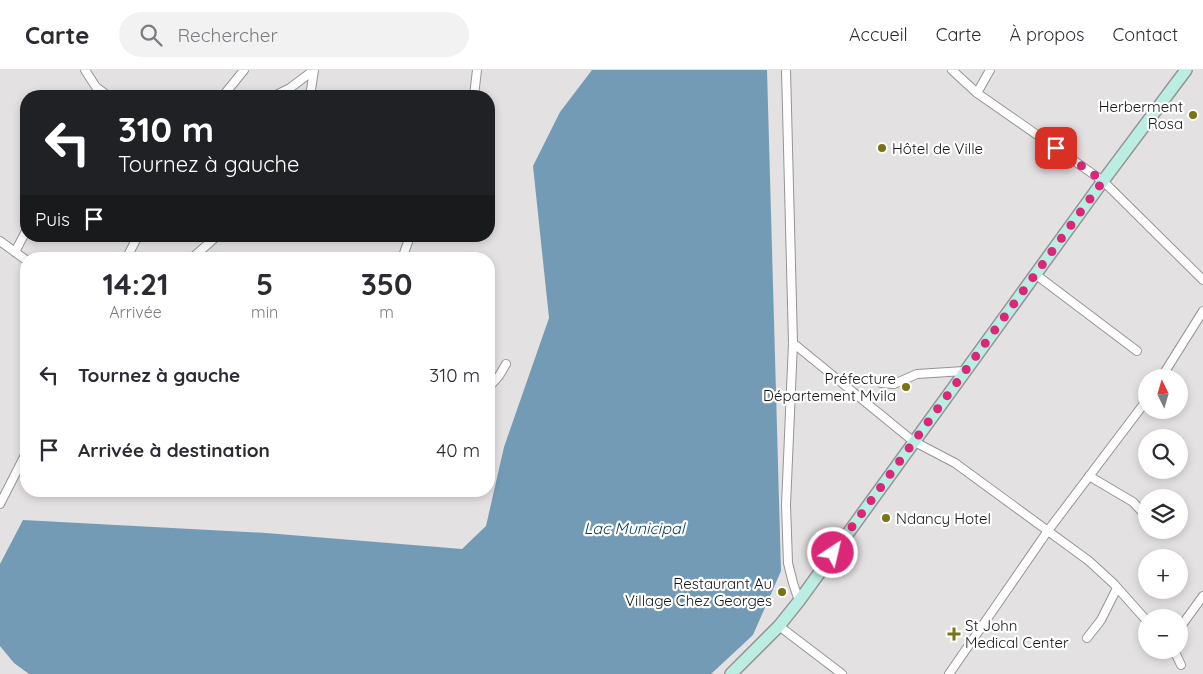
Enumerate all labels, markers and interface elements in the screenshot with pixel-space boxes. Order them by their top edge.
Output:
search box [119,12,469,57]
text: Carte [25,20,89,50]
icon: search [137,21,165,49]
text: Rechercher [177,23,278,47]
text: Accueil [849,23,908,46]
text: Carte [936,23,981,46]
text: À propos [1009,23,1085,46]
text: Contact [1113,23,1178,46]
place label: Herberment Rosa [1099,97,1183,133]
text: 310 m [118,107,214,151]
marker: Herberment Rosa [1187,109,1199,121]
icon: left [35,110,100,175]
pin [1035,127,1077,169]
icon: arrive [1042,134,1070,162]
place label: Hôtel de Ville [892,139,983,158]
marker: Hôtel de Ville [876,142,888,154]
text: Tournez à gauche [118,150,300,178]
icon: arrive [80,205,108,233]
text: Puis [35,207,70,231]
text: 14:21 [102,265,169,303]
text: 5 [256,265,273,303]
text: 350 [361,265,413,303]
text: Arrivée [109,302,162,322]
text: min [251,302,278,322]
text: m [379,302,394,322]
icon: left [35,361,63,389]
text: Tournez à gauche [78,363,240,387]
text: 310 m [429,363,480,387]
place label: Préfecture Département Mvila [763,369,896,405]
north arrow [1138,369,1188,419]
map controls [1138,369,1188,659]
marker: Préfecture Département Mvila [900,381,912,393]
button: search [1138,429,1188,479]
icon: arrive [35,436,63,464]
text: Arrivée à destination [78,438,270,462]
text: 40 m [436,438,480,462]
button: layers [1138,489,1188,539]
place label: Ndancy Hotel [896,509,991,528]
marker: Ndancy Hotel [880,512,892,524]
water label: Lac Municipal [584,518,687,538]
position arrow [806,526,858,578]
button: + [1138,549,1188,599]
place label: Restaurant Au Village Chez Georges [625,574,772,610]
marker: Restaurant Au Village Chez Georges [776,586,788,598]
button: − [1138,609,1188,659]
place label: St John Medical Center [965,616,1069,652]
marker: St John Medical Center [947,627,961,641]

